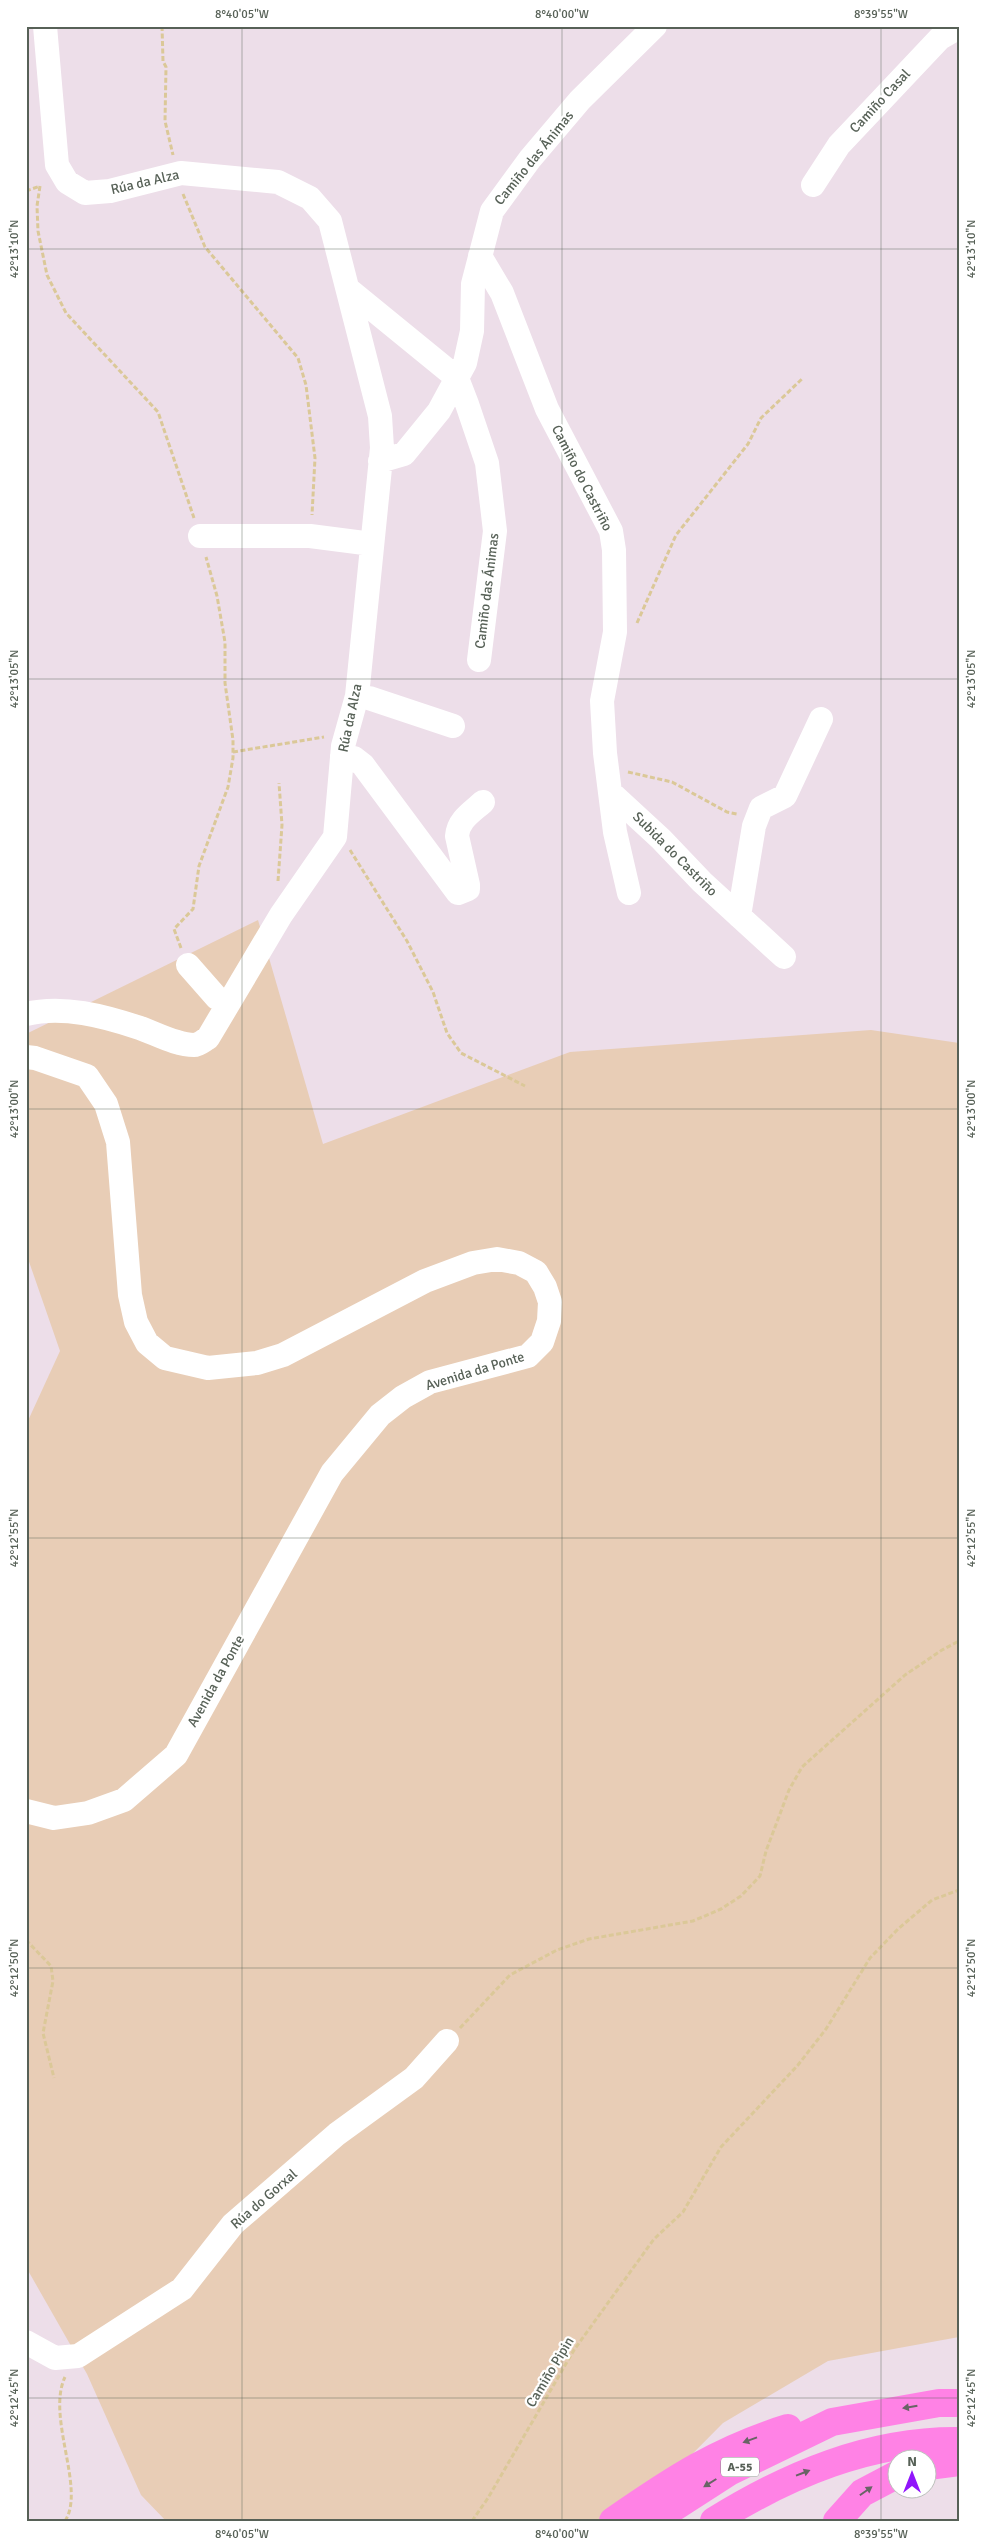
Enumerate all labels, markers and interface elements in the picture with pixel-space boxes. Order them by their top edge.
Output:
text: 8°40'05"W [215,7,269,22]
text: 8°40'00"W [535,7,589,22]
text: 8°39'55"W [854,7,908,22]
street label: Camiño Casal [846,66,914,136]
street label: Camiño das Ánimas [491,107,577,209]
street label: Rúa da Alza [109,166,181,198]
text: 42°13'10"N [7,220,22,278]
text: 42°13'10"N [964,220,979,278]
street label: Camiño do Castriño [548,422,616,534]
street label: Camiño das Ánimas [471,532,503,650]
text: 42°13'05"N [7,650,22,708]
text: 42°13'05"N [964,650,979,708]
street label: Rúa da Alza [334,682,366,754]
street label: Subida do Castriño [629,808,721,900]
text: 42°13'00"N [7,1080,22,1138]
text: 42°13'00"N [964,1080,979,1138]
street label: Avenida da Ponte [424,1348,526,1394]
text: 42°12'55"N [7,1509,22,1567]
text: 42°12'55"N [964,1509,979,1567]
street label: Avenida da Ponte [184,1632,248,1730]
text: 42°12'50"N [7,1939,22,1997]
text: 42°12'50"N [964,1939,979,1997]
street label: Rúa do Gorxal [227,2165,301,2233]
street label: Camiño Pipin [522,2334,578,2410]
text: 42°12'45"N [7,2369,22,2427]
text: 42°12'45"N [964,2369,979,2427]
one-way arrow [902,2403,918,2411]
one-way arrow [743,2437,758,2444]
north arrow [888,2450,938,2500]
text: N [907,2453,917,2470]
road number: A-55 [721,2458,759,2476]
one-way arrow [796,2469,811,2477]
one-way arrow [704,2479,717,2488]
one-way arrow [859,2486,873,2496]
text: 8°40'05"W [215,2527,269,2542]
text: 8°40'00"W [535,2527,589,2542]
text: 8°39'55"W [854,2527,908,2542]

